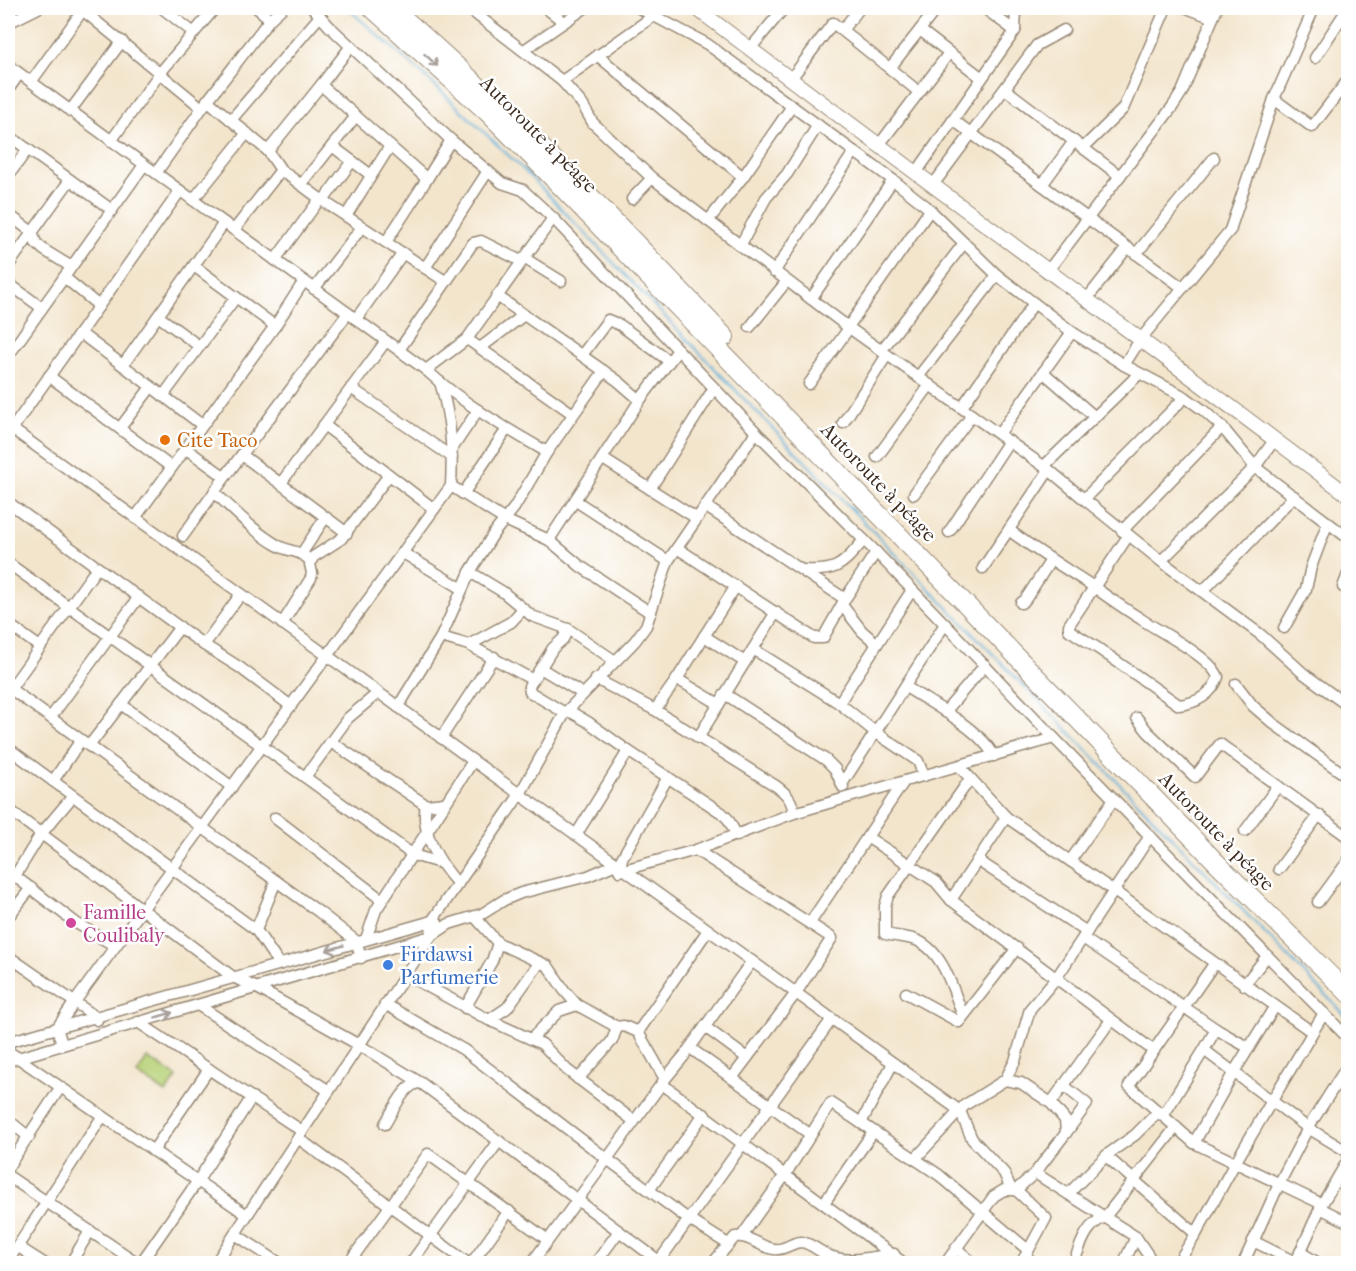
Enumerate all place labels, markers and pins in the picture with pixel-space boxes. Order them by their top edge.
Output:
place label: Cite Taco [177,429,257,452]
marker: Cite Taco [158,433,172,447]
place label: Famille Coulibaly [83,901,166,947]
marker: Famille Coulibaly [64,916,78,930]
place label: Firdawsi Parfumerie [400,943,498,989]
marker: Firdawsi Parfumerie [381,958,395,972]

